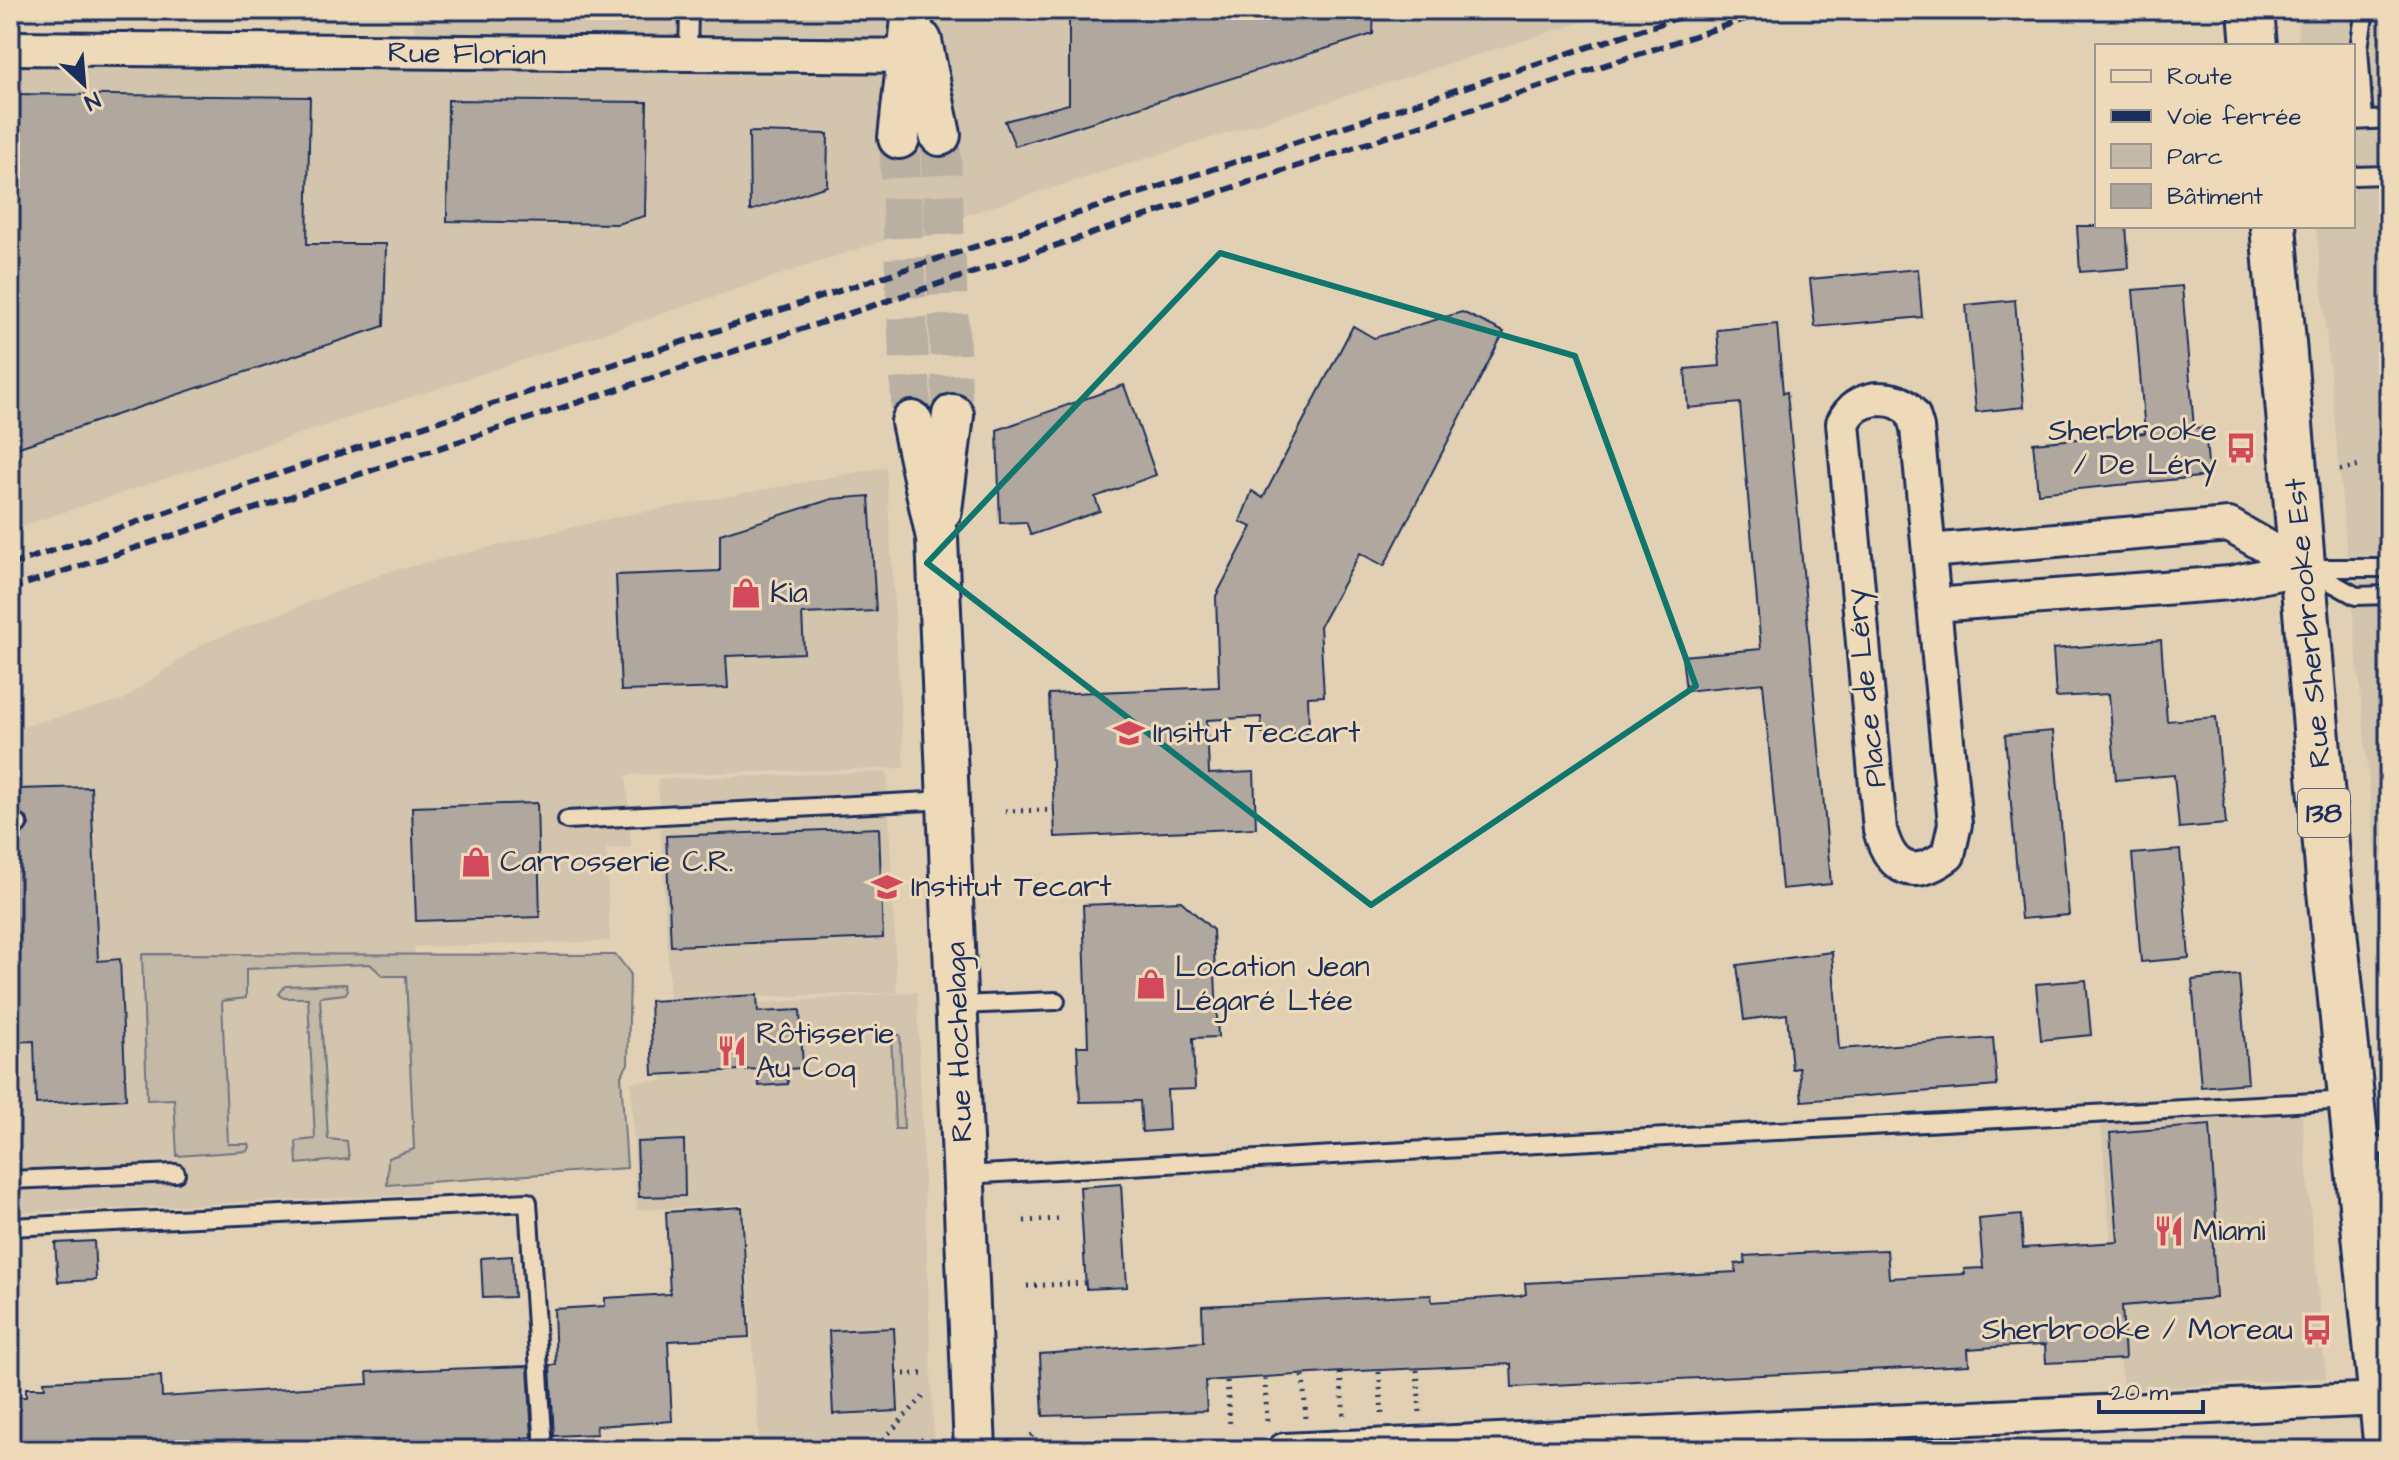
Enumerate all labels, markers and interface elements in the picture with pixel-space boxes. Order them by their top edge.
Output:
street label: Rue Florian [387,32,547,76]
north arrow [44,44,124,124]
legend [2095,44,2355,228]
text: Route [2167,60,2233,94]
text: N [79,84,105,118]
text: Voie ferrée [2167,100,2301,134]
text: Parc [2167,140,2223,174]
text: Bâtiment [2167,180,2263,214]
place label: Sherbrooke / De Léry [2048,410,2217,487]
bus stop icon: Sherbrooke / De Léry [2224,431,2258,465]
street label: Rue Sherbrooke Est [2274,476,2342,770]
place label: Kia [770,572,808,614]
shop icon: Kia [729,576,763,610]
street label: Place de Léry [1835,586,1898,790]
place label: Insitut Teccart [1153,712,1360,754]
school or university icon: Insitut Teccart [1112,716,1146,750]
road number: 138 [2298,789,2350,837]
place label: Carrosserie C.R. [500,841,733,883]
shop icon: Carrosserie C.R. [459,845,493,879]
place label: Institut Tecart [911,866,1112,908]
school or university icon: Institut Tecart [870,870,904,904]
street label: Rue Hochelaga [935,941,984,1143]
place label: Location Jean Légaré Ltée [1175,946,1370,1023]
shop icon: Location Jean Légaré Ltée [1134,967,1168,1001]
place label: Rôtisserie Au Coq [756,1013,895,1089]
restaurant icon: Rôtisserie Au Coq [715,1034,749,1068]
place label: Miami [2193,1210,2266,1252]
restaurant icon: Miami [2152,1214,2186,1248]
place label: Sherbrooke / Moreau [1982,1309,2293,1351]
bus stop icon: Sherbrooke / Moreau [2300,1313,2334,1347]
scale bar [2099,1364,2203,1414]
text: 20 m [2111,1376,2168,1410]

